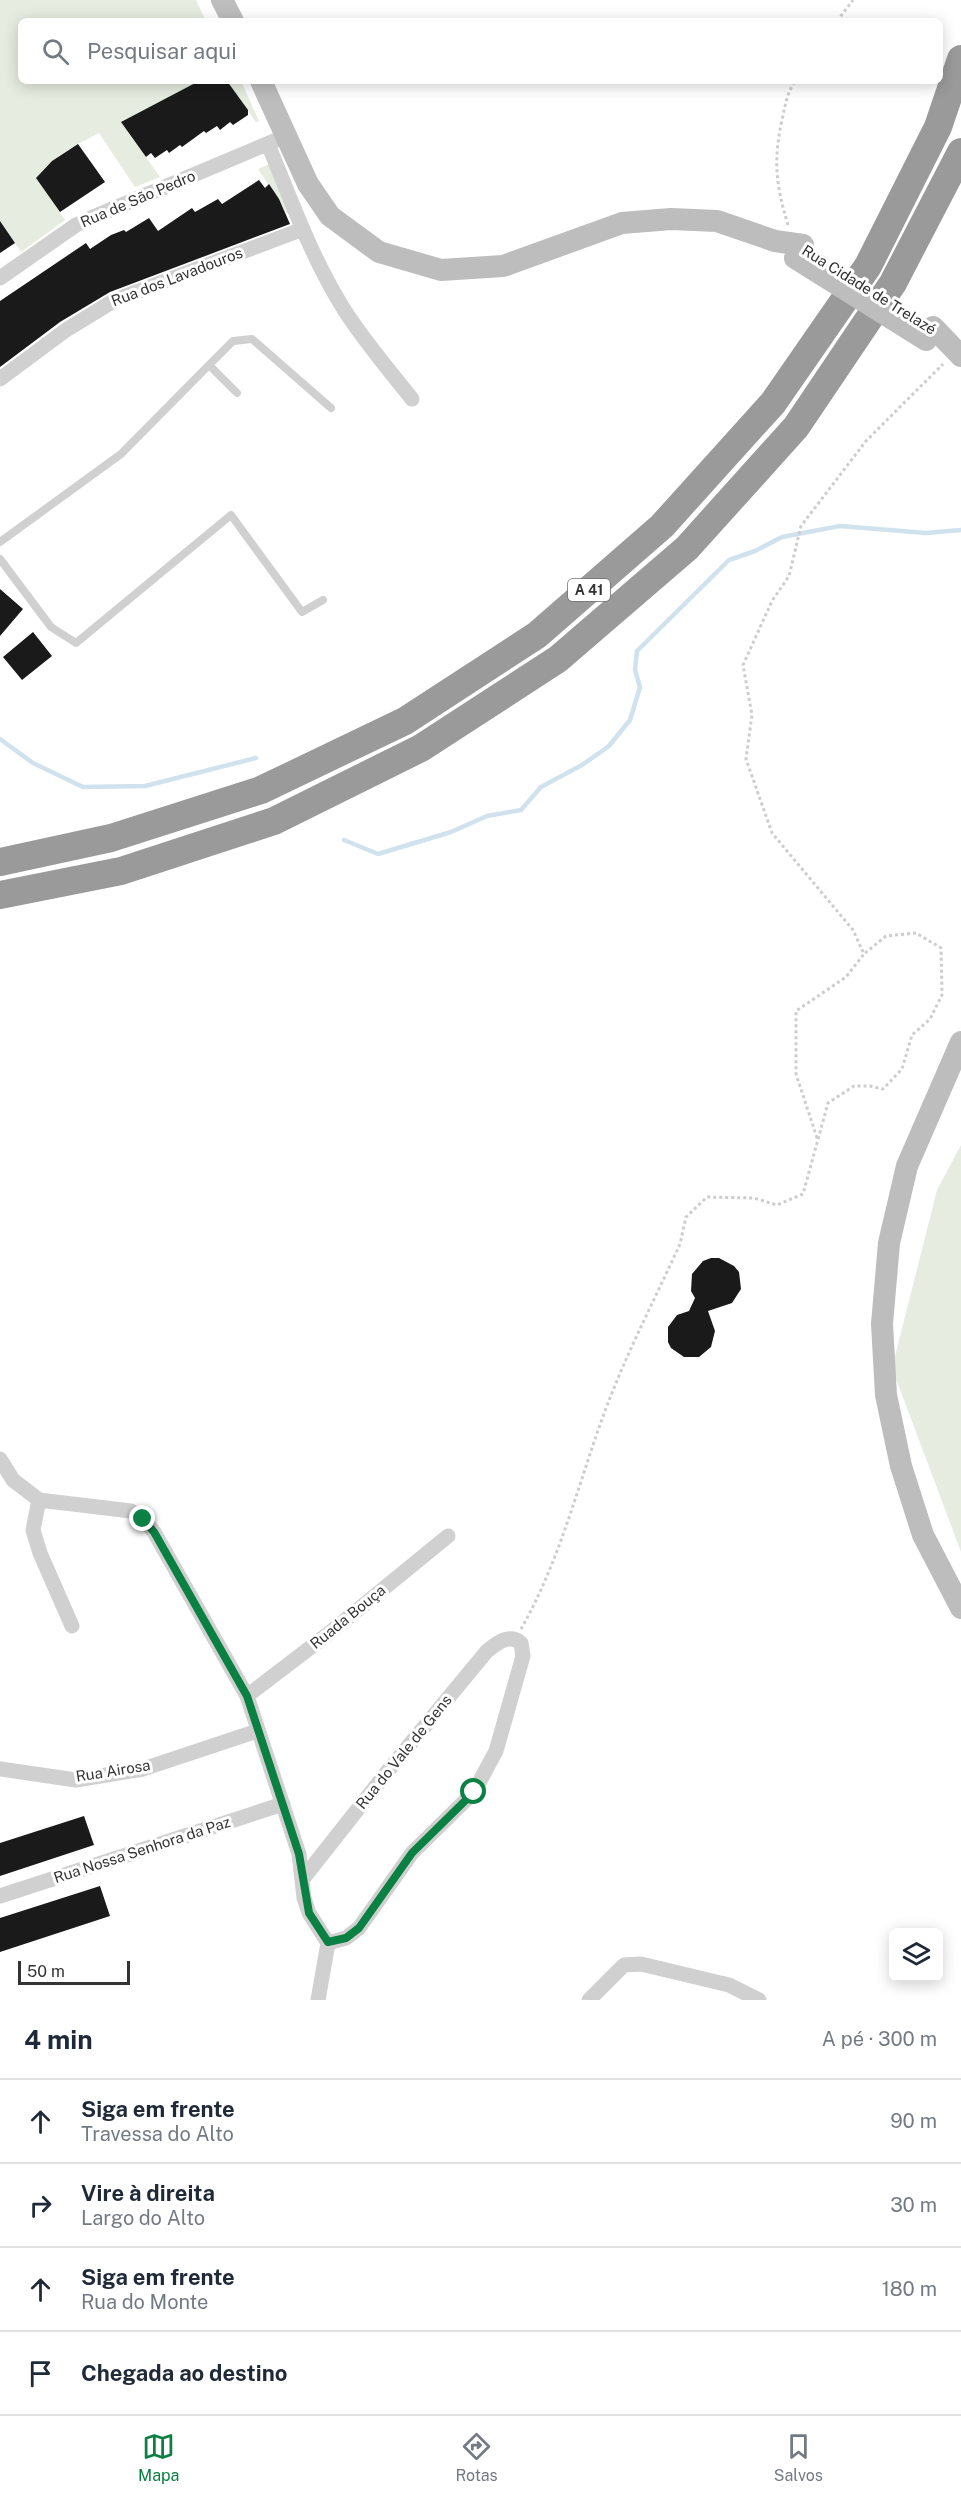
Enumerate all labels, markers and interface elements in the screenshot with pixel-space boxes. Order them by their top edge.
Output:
search box [18,18,943,84]
icon: search [39,35,72,68]
text: Pesquisar aqui [87,38,237,64]
street label: Rua de São Pedro [78,167,198,230]
street label: Rua Cidade de Trelazé [799,241,939,338]
street label: Rua dos Lavadouros [109,244,245,309]
road number: A 41 [568,579,610,601]
route end [129,1505,155,1531]
street label: Ruada Bouça [307,1581,389,1652]
street label: Rua do Vale de Gens [352,1691,455,1812]
street label: Rua Airosa [74,1756,151,1785]
route start [460,1778,486,1804]
street label: Rua Nossa Senhora da Paz [51,1813,232,1886]
map controls [889,1928,943,1982]
button: layers [889,1928,943,1982]
scale bar [18,1958,130,1986]
text: 50 m [27,1962,65,1981]
text: 4 min [24,2024,93,2055]
text: A pé · 300 m [822,2027,937,2051]
text: Siga em frente [81,2096,235,2122]
icon: ahead [24,2105,57,2138]
text: 90 m [890,2109,937,2133]
text: Travessa do Alto [81,2122,234,2146]
text: Vire à direita [81,2180,215,2206]
icon: right [24,2189,57,2222]
text: 30 m [890,2193,937,2217]
text: Largo do Alto [81,2206,205,2230]
text: Siga em frente [81,2264,235,2290]
icon: ahead [24,2273,57,2306]
text: 180 m [882,2277,937,2301]
text: Rua do Monte [81,2290,208,2314]
icon: arrive [24,2357,57,2390]
text: Chegada ao destino [81,2360,287,2386]
tab: Mapa [138,2430,179,2485]
tab: Rotas [455,2430,498,2485]
tab: Salvos [774,2430,823,2485]

